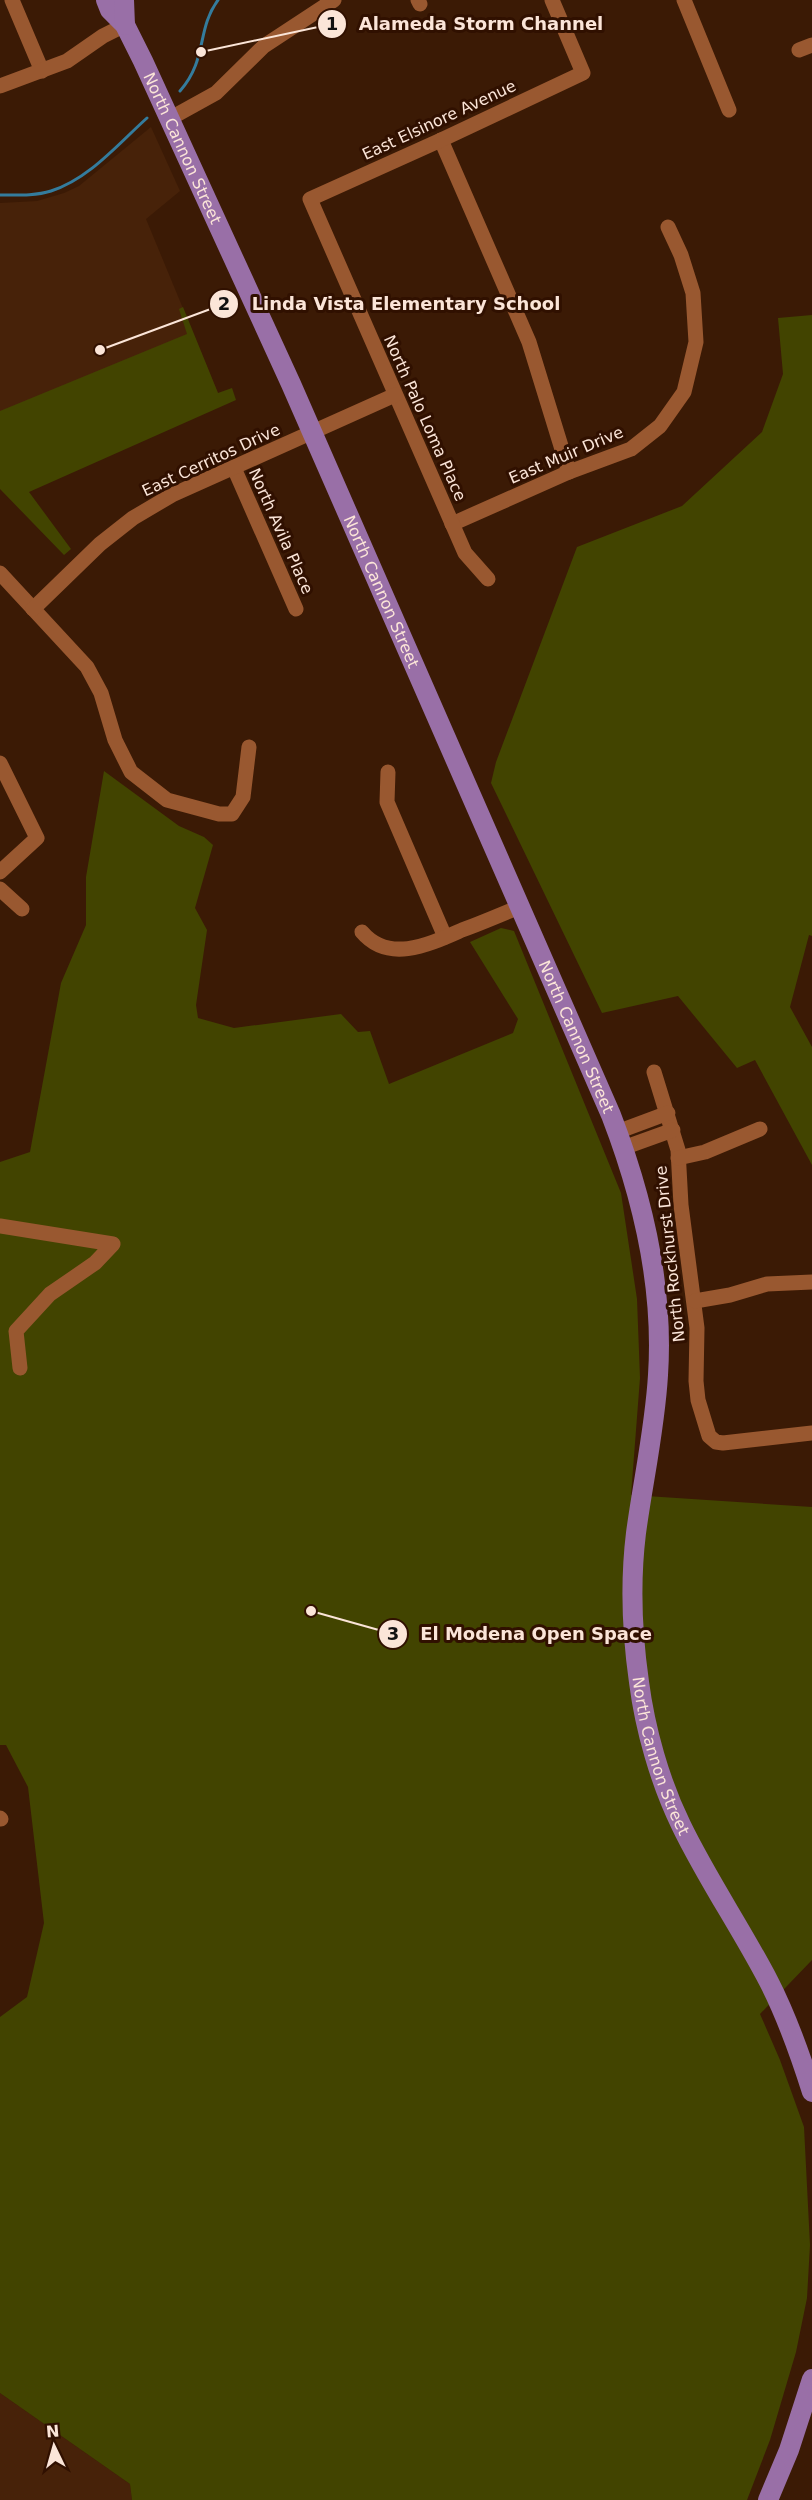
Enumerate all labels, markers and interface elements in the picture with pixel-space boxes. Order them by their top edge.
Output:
callout: Alameda Storm Channel [317,6,616,42]
text: 1 [326,13,338,34]
text: Alameda Storm Channel [359,13,603,34]
street label: North Cannon Street [140,69,226,227]
street label: East Elsinore Avenue [359,76,519,164]
callout: Linda Vista Elementary School [209,286,572,322]
text: 2 [218,293,230,314]
text: Linda Vista Elementary School [252,293,560,314]
street label: North Palo Loma Place [380,332,470,504]
street label: East Cerritos Drive [139,420,283,500]
street label: East Muir Drive [506,422,626,488]
street label: North Avila Place [245,465,317,597]
street label: North Cannon Street [340,512,424,671]
street label: North Cannon Street [535,957,618,1116]
street label: North Rockhurst Drive [651,1165,689,1343]
callout: El Modena Open Space [378,1616,664,1652]
text: 3 [387,1623,399,1644]
text: El Modena Open Space [420,1623,652,1644]
street label: North Cannon Street [629,1676,694,1838]
north arrow [24,2416,84,2476]
text: N [45,2422,60,2442]

